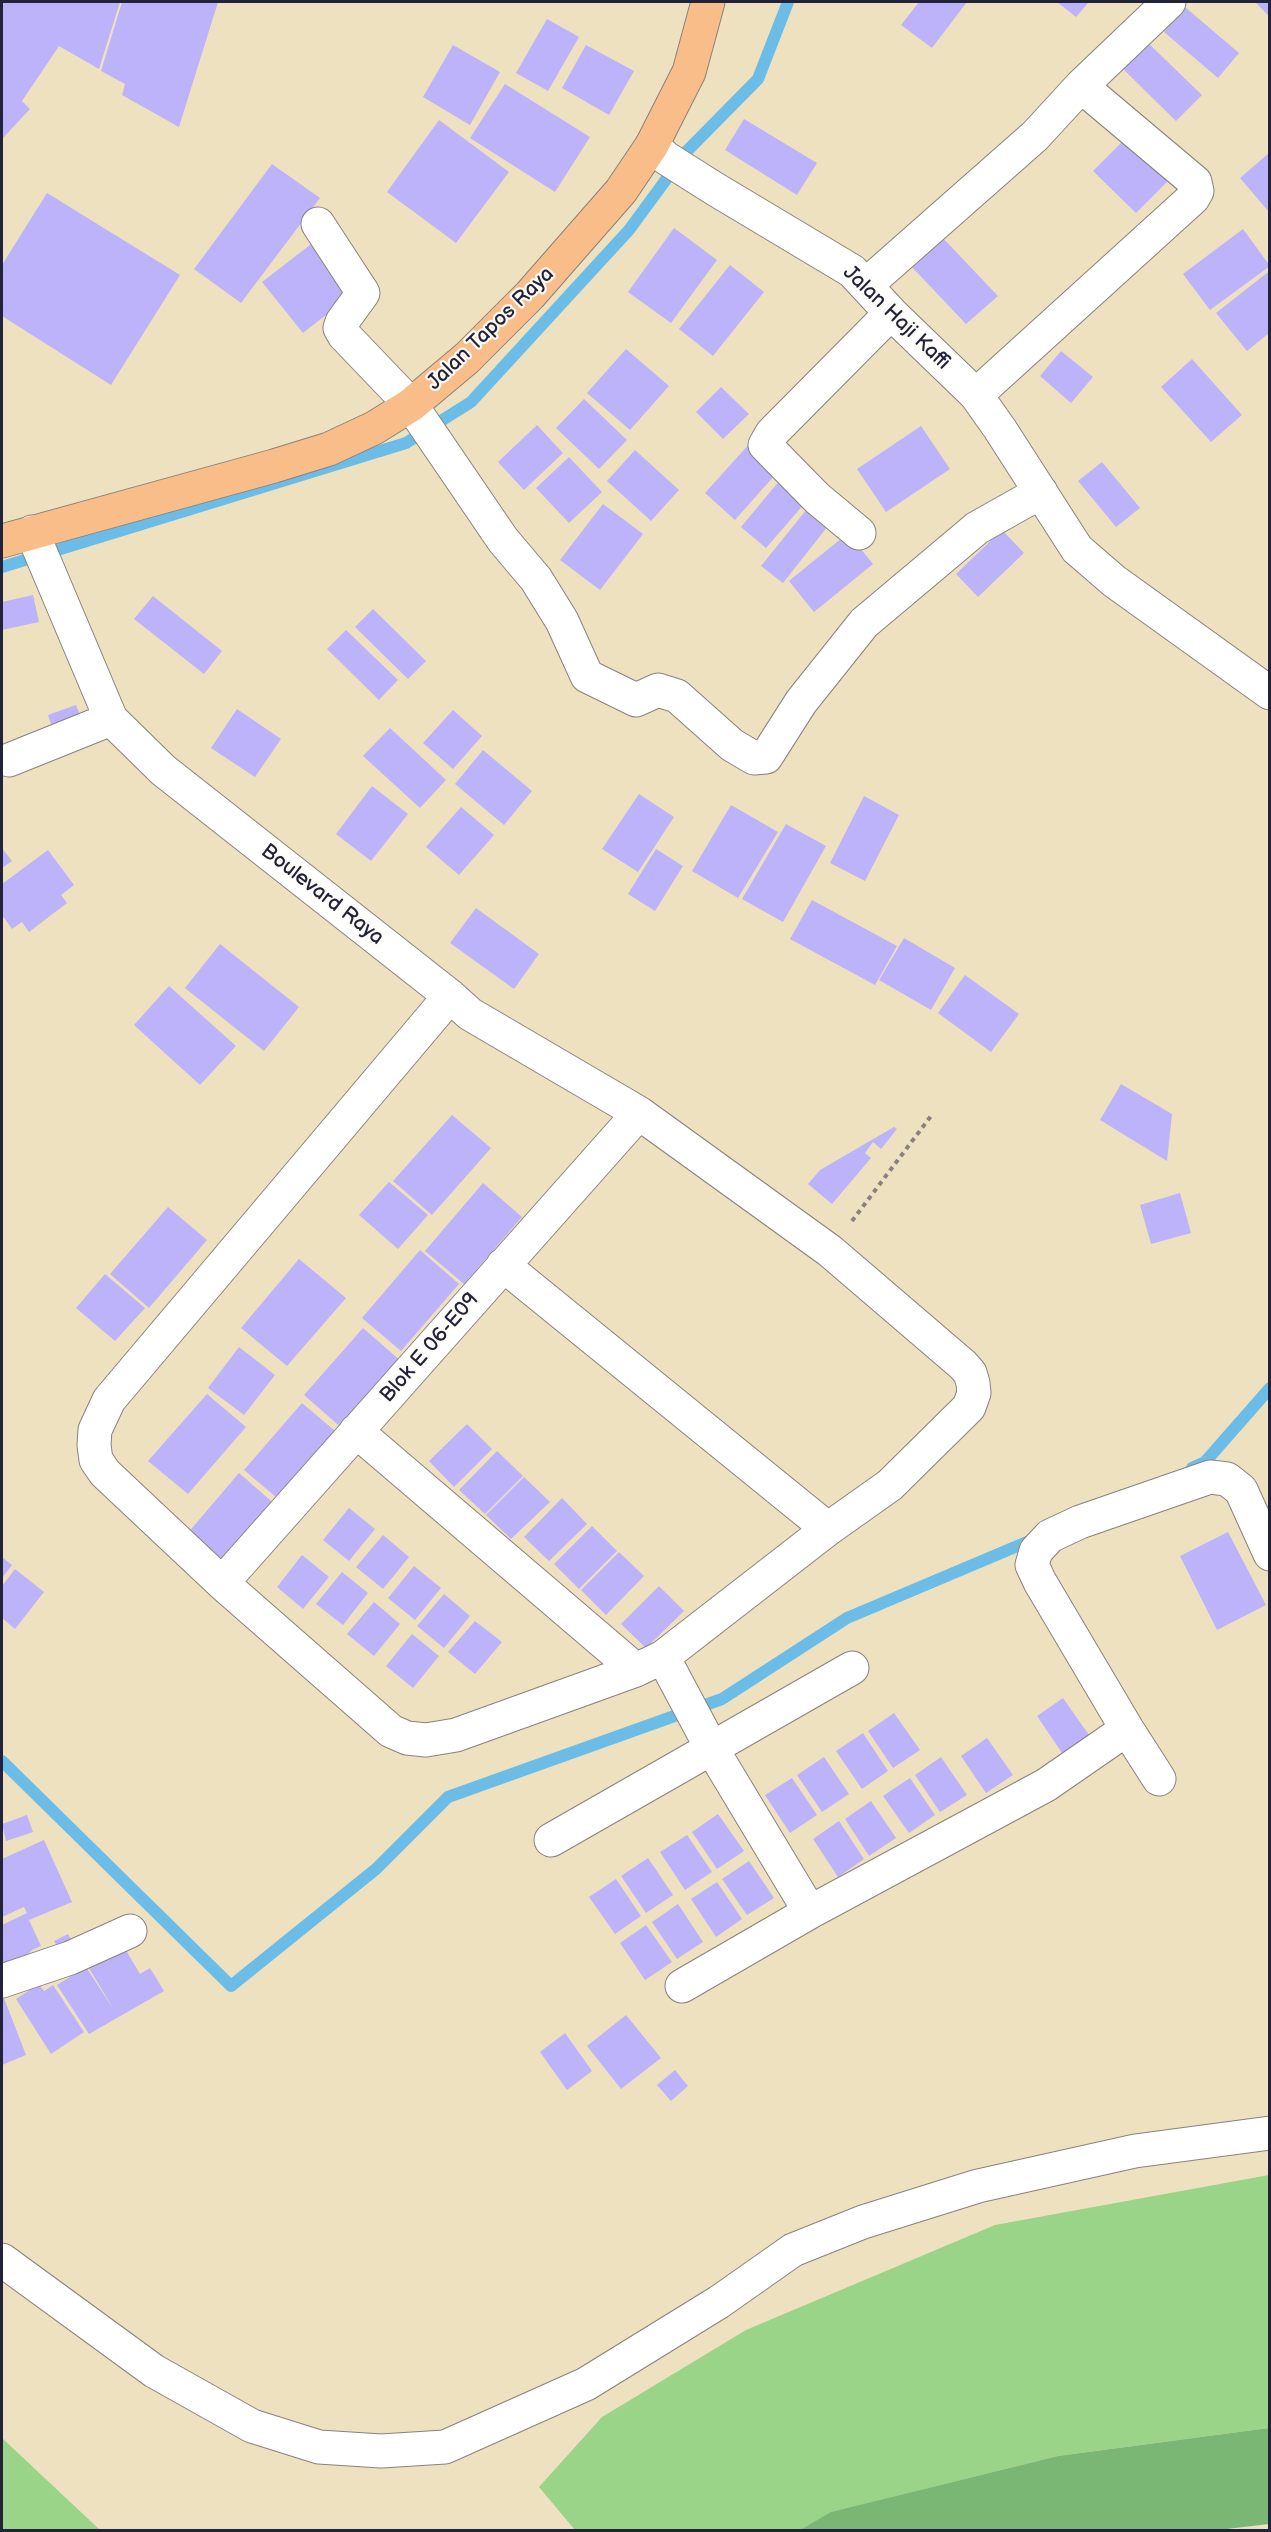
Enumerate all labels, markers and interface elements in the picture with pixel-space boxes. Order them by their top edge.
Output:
street label: Jalan Haji Kaffi [837,261,955,375]
street label: Jalan Tapos Raya [422,262,560,396]
street label: Boulevard Raya [256,839,388,951]
street label: Blok E 06-E09 [375,1288,485,1408]

